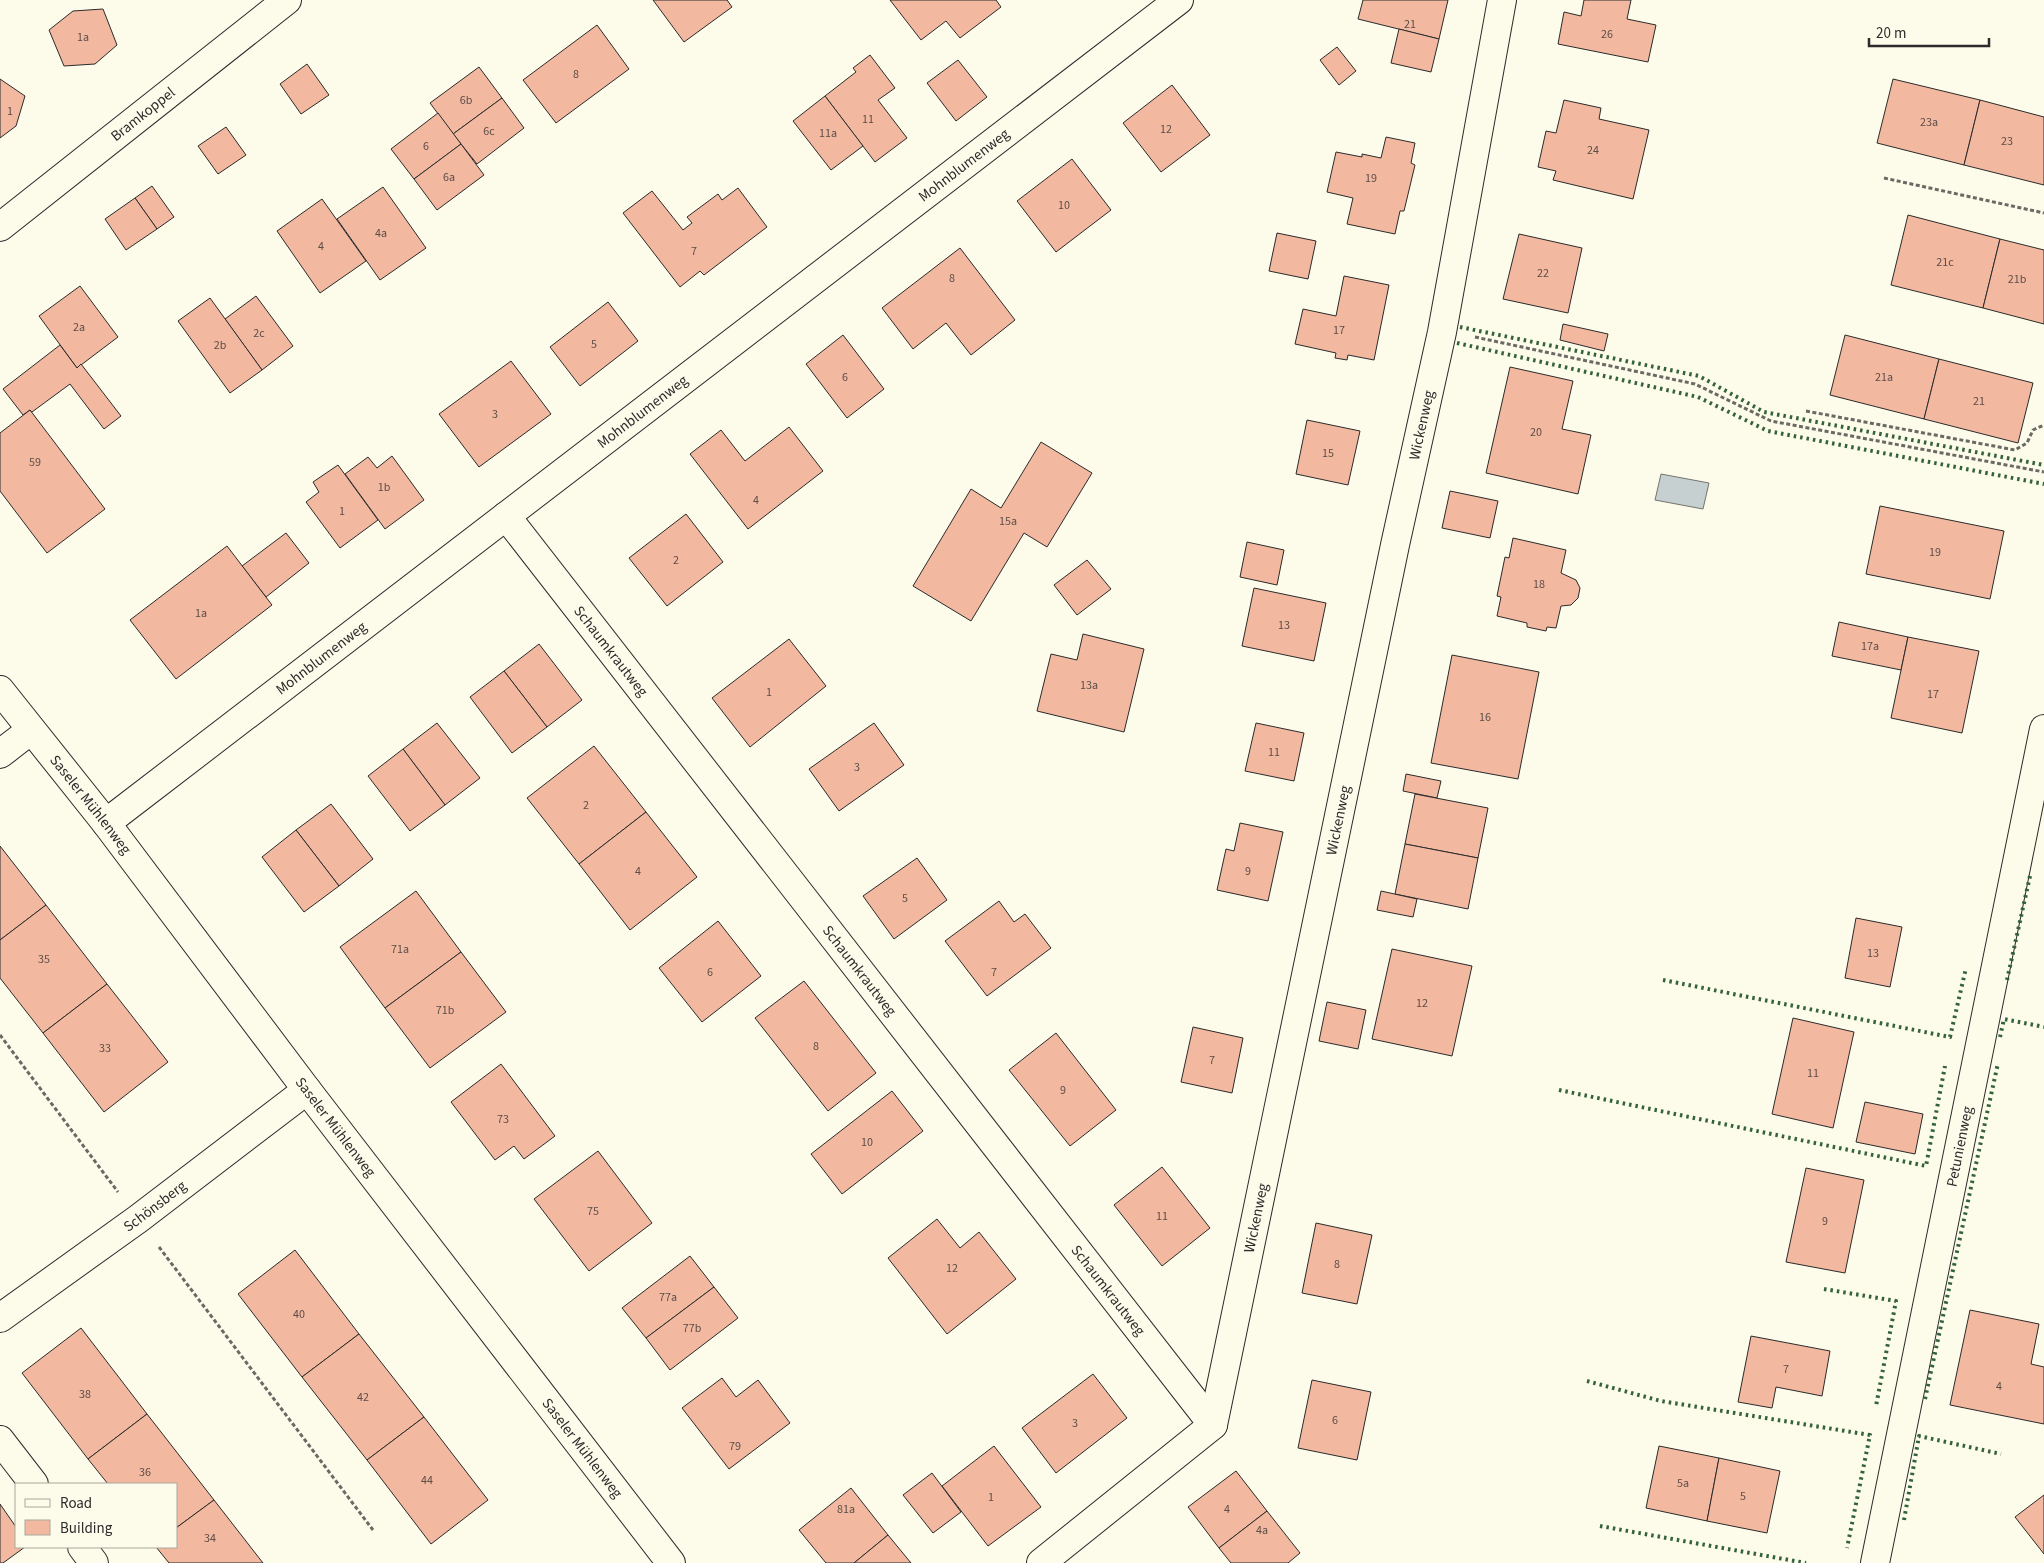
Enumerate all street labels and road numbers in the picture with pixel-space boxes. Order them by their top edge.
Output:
street label: Bramkoppel [106,82,180,146]
street label: Mohnblumenweg [914,123,1014,207]
street label: Mohnblumenweg [593,370,693,453]
street label: Wickenweg [1404,388,1439,462]
street label: Schaumkrautweg [569,601,653,701]
street label: Mohnblumenweg [271,616,371,700]
street label: Saseler Mühlenweg [45,750,137,859]
street label: Wickenweg [1321,783,1356,857]
street label: Schaumkrautweg [818,921,902,1021]
street label: Saseler Mühlenweg [290,1073,381,1182]
street label: Petunienweg [1941,1104,1978,1189]
street label: Schönsberg [119,1175,191,1237]
street label: Wickenweg [1238,1181,1273,1255]
street label: Schaumkrautweg [1066,1241,1151,1341]
street label: Saseler Mühlenweg [537,1394,628,1503]

